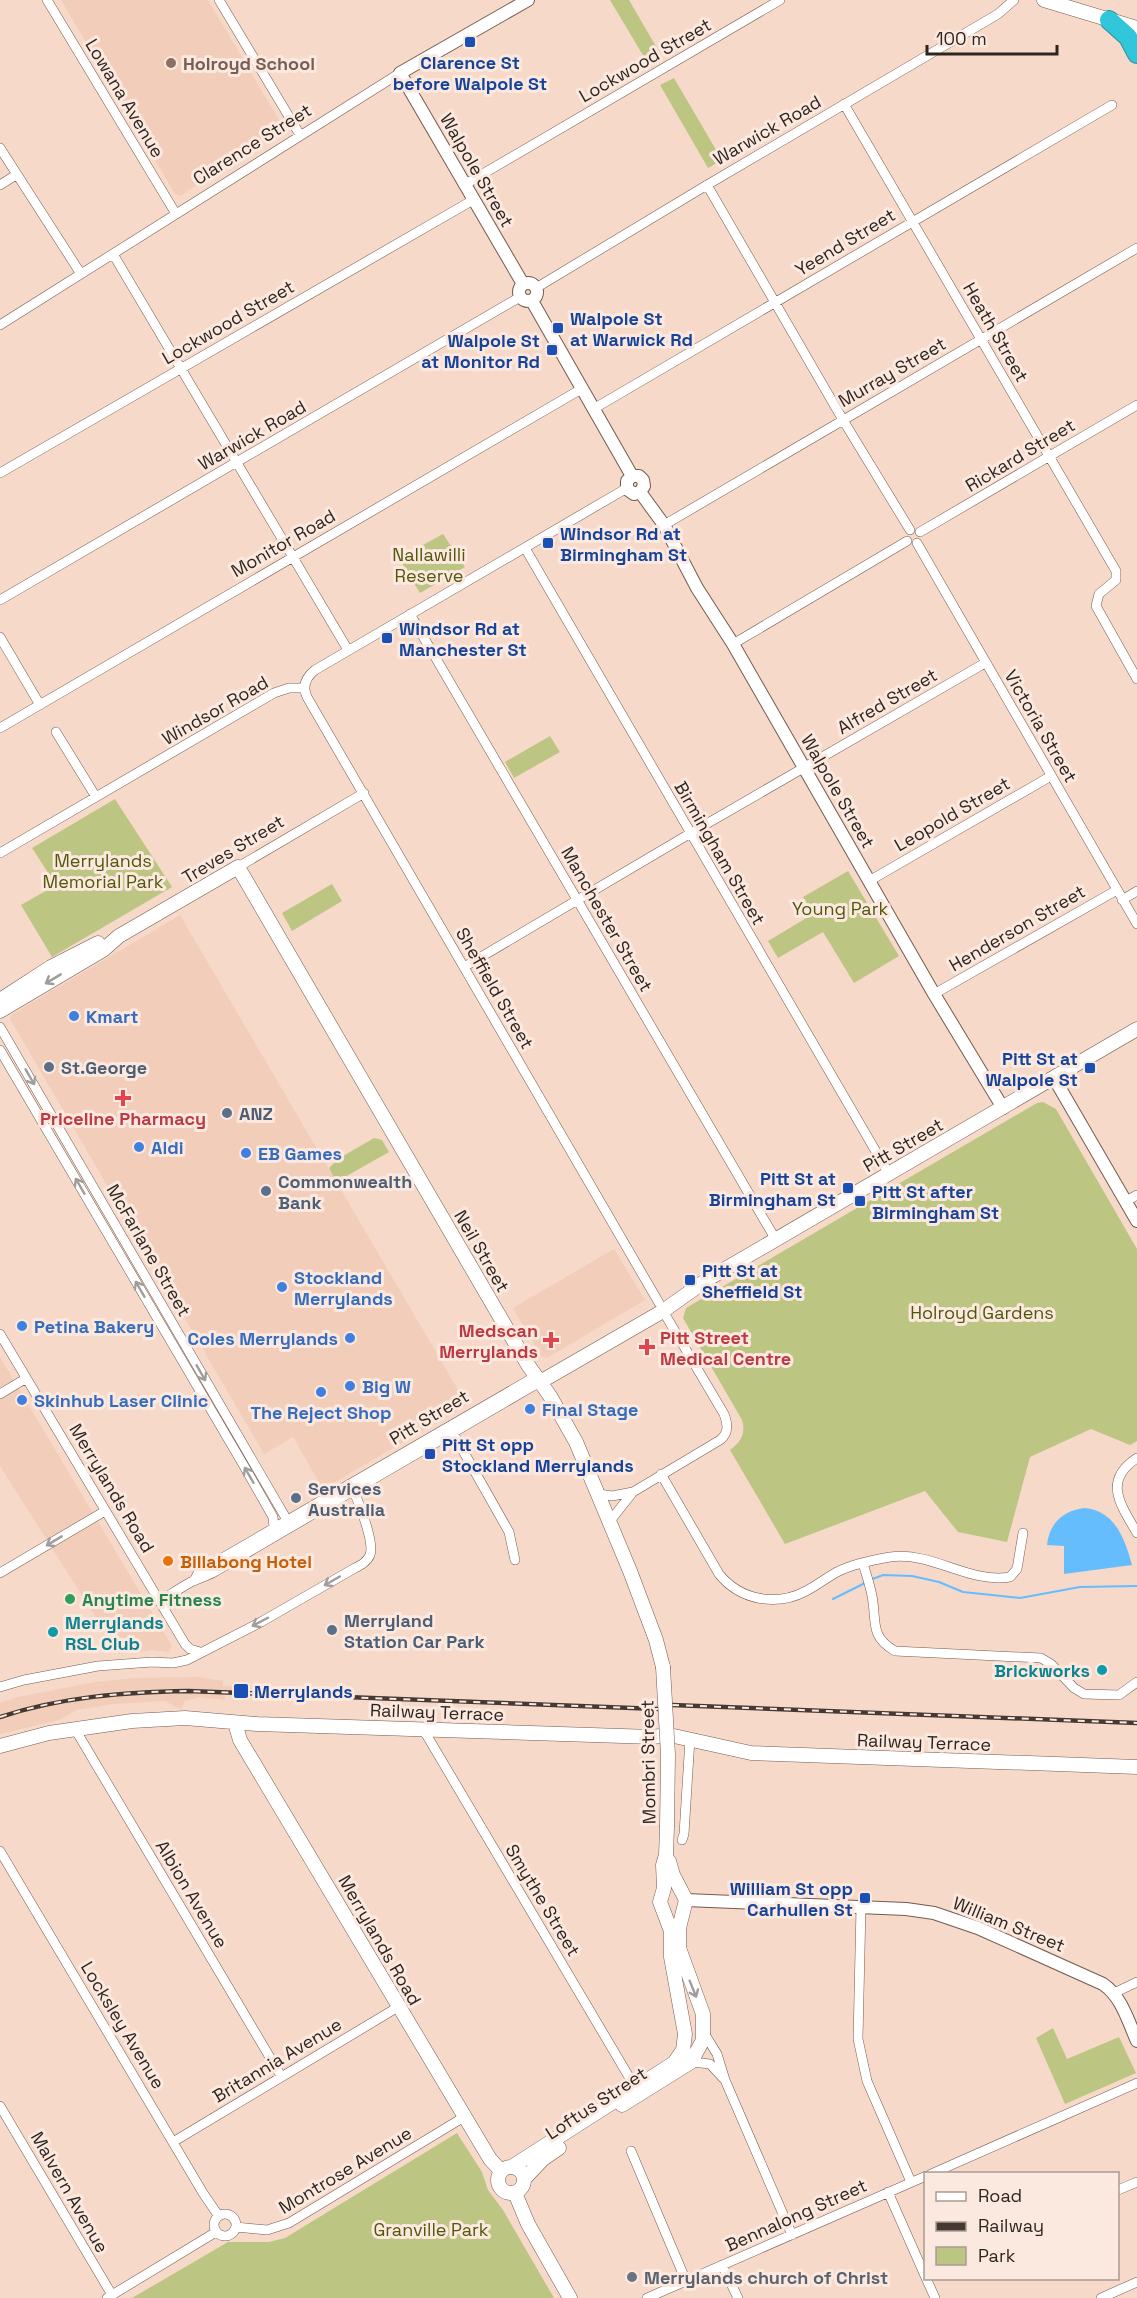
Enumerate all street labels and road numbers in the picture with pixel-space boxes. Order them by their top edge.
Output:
street label: Lockwood Street [575,13,715,107]
street label: Lowana Avenue [80,34,170,162]
street label: Warwick Road [709,90,825,170]
street label: Clarence Street [188,98,316,190]
street label: Walpole Street [435,109,519,231]
street label: Yeend Street [791,203,899,281]
street label: Lockwood Street [158,275,298,369]
street label: Heath Street [958,278,1034,386]
street label: Murray Street [834,332,950,412]
street label: Warwick Road [194,395,310,475]
street label: Rickard Street [961,413,1079,497]
street label: Monitor Road [227,504,339,582]
street label: Alfred Street [833,663,941,739]
street label: Victoria Street [999,666,1083,786]
street label: Windsor Road [158,670,272,750]
street label: Walpole Street [796,730,880,852]
street label: Leopold Street [890,772,1014,856]
street label: Birmingham Street [670,777,770,929]
street label: Treves Street [178,810,288,888]
street label: Manchester Street [556,842,658,996]
street label: Henderson Street [945,880,1089,976]
street label: Sheffield Street [451,923,539,1053]
street label: Pitt Street [859,1113,947,1177]
street label: McFarlane Street [102,1180,196,1320]
street label: Neil Street [449,1206,515,1296]
street label: Pitt Street [385,1384,473,1450]
street label: Merrylands Road [64,1419,160,1557]
street label: Railway Terrace [369,1698,505,1726]
street label: Mombri Street [635,1700,661,1824]
street label: Railway Terrace [856,1728,992,1756]
street label: Albion Avenue [151,1836,233,1952]
street label: Smythe Street [500,1840,586,1960]
street label: Merrylands Road [333,1871,427,2009]
street label: William Street [950,1891,1068,1957]
street label: Locksley Avenue [76,1957,170,2093]
street label: Britannia Avenue [208,2012,346,2108]
street label: Loftus Street [541,2062,651,2144]
street label: Montrose Avenue [274,2121,416,2219]
street label: Malvern Avenue [26,2127,114,2257]
street label: Bennalong Street [722,2173,870,2257]

